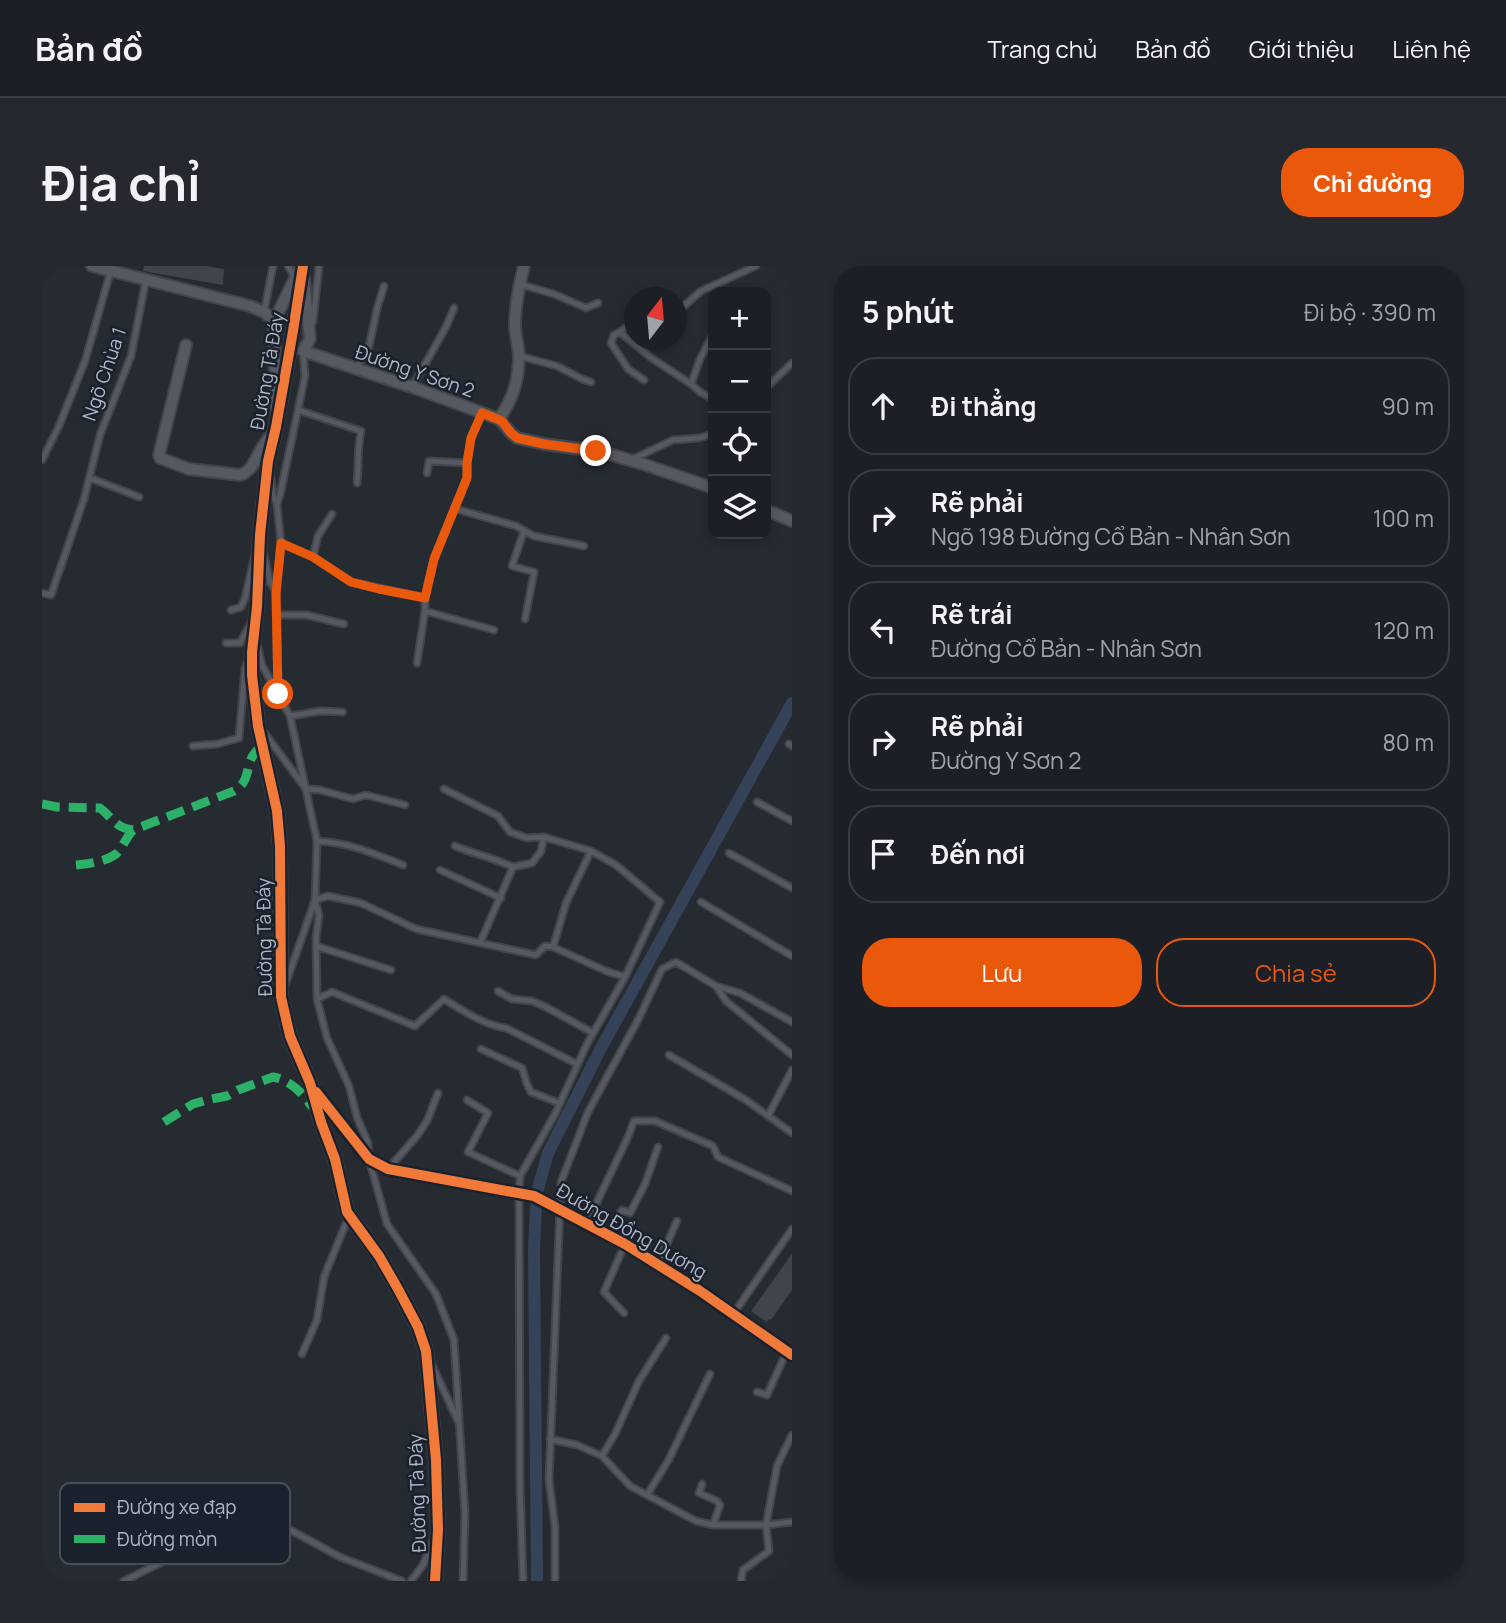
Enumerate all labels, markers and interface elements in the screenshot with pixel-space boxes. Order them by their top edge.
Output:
text: Bản đồ [35,26,143,71]
text: Trang chủ [988,32,1097,65]
text: Bản đồ [1135,32,1211,65]
text: Giới thiệu [1249,32,1354,65]
text: Liên hệ [1392,32,1471,65]
button: Chỉ đường [1281,148,1464,217]
text: Địa chỉ [42,149,201,216]
north arrow [624,287,687,350]
map controls [708,287,771,539]
button: + [708,287,771,350]
text: 5 phút [862,291,955,332]
text: Đi bộ · 390 m [1304,296,1436,328]
street label: Đường Tà Đáy [244,310,290,432]
street label: Ngõ Chùa 1 [76,324,132,424]
street label: Đường Y Sơn 2 [352,338,478,404]
button: − [708,350,771,413]
icon: ahead [864,387,902,425]
text: Đi thẳng [931,388,1037,424]
text: 90 m [1382,390,1434,422]
button: locate [708,413,771,476]
route end [580,435,611,466]
button: layers [708,476,771,539]
text: Rẽ phải [931,484,1024,520]
icon: right [864,499,902,537]
text: 100 m [1373,502,1434,534]
text: Ngõ 198 Đường Cổ Bản - Nhân Sơn [931,520,1291,552]
text: Rẽ trái [931,596,1013,632]
icon: left [864,611,902,649]
text: 120 m [1374,614,1434,646]
text: Đường Cổ Bản - Nhân Sơn [931,632,1202,664]
route start [262,678,293,709]
text: Rẽ phải [931,708,1024,744]
icon: right [864,723,902,761]
text: 80 m [1383,726,1434,758]
text: Đường Y Sơn 2 [931,744,1081,776]
icon: arrive [864,835,902,873]
text: Đến nơi [931,836,1025,872]
street label: Đường Tà Đáy [250,877,278,997]
button: Lưu [862,938,1142,1007]
button: Chia sẻ [1156,938,1436,1007]
street label: Đường Đồng Dương [552,1177,712,1285]
street label: Đường Tà Đáy [402,1433,432,1553]
legend [60,1483,290,1564]
text: Đường xe đạp [117,1494,236,1520]
text: Đường mòn [117,1526,217,1552]

